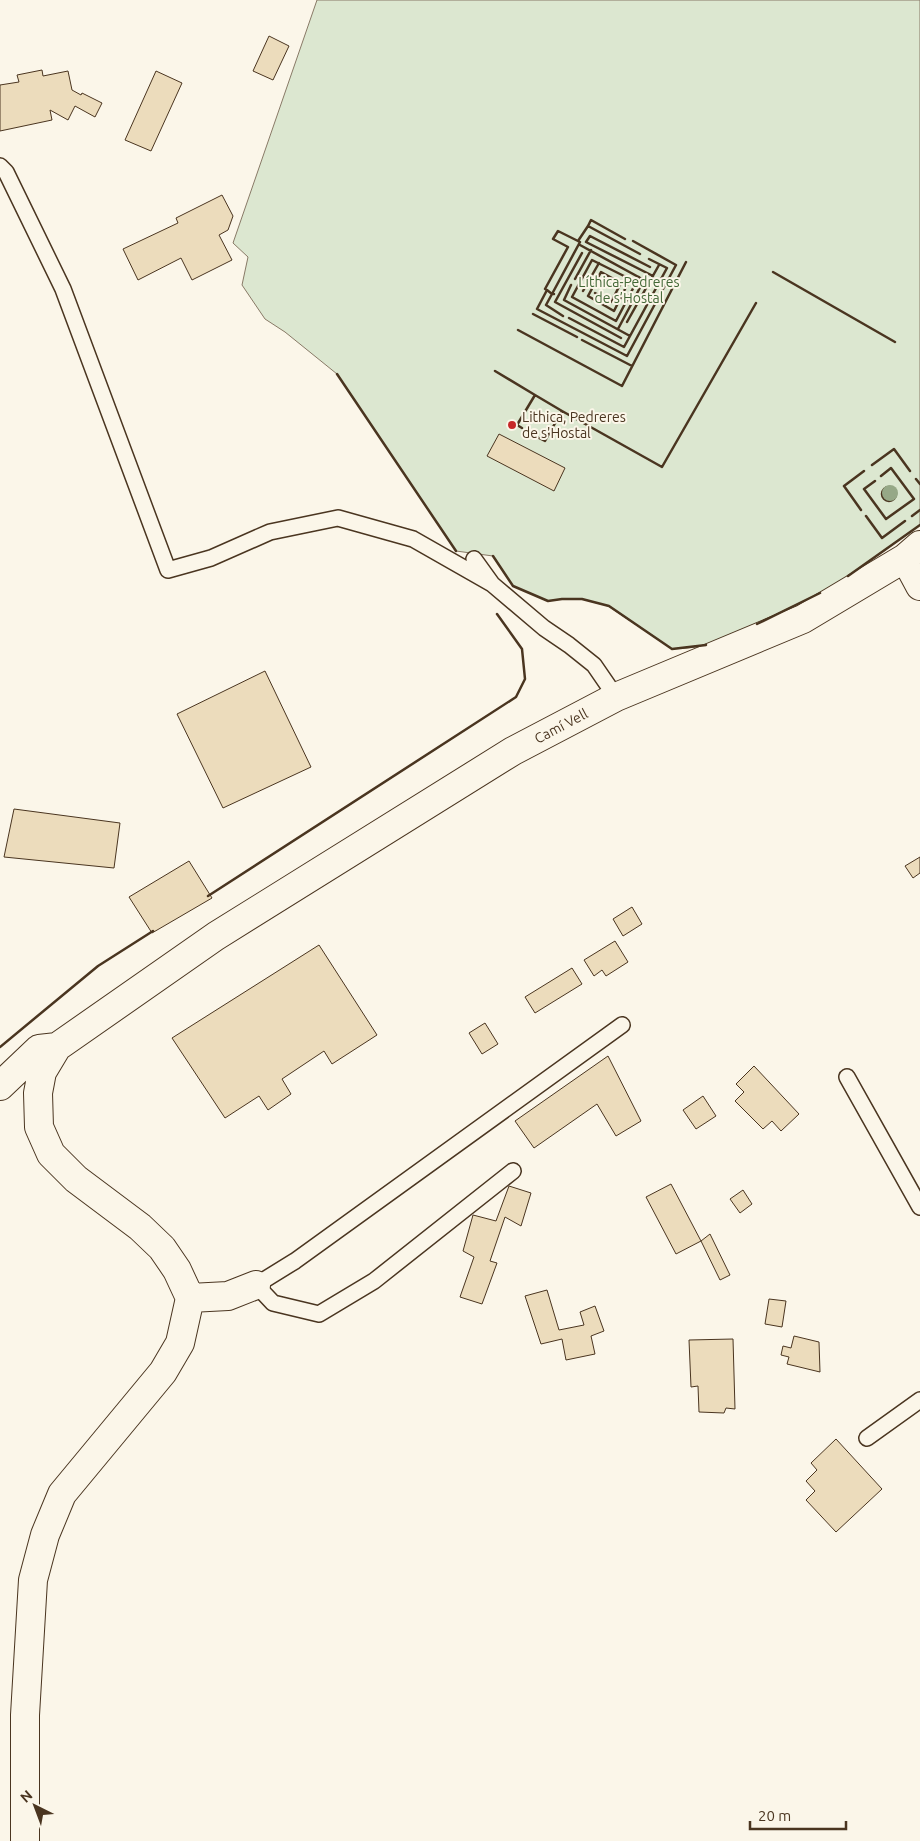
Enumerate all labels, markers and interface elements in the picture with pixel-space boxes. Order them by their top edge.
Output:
park label: Líthica-Pedreres de s’Hostal [578,274,680,306]
place label: Lithica, Pedreres de s'Hostal [522,409,626,441]
marker: Lithica, Pedreres de s'Hostal [506,419,518,431]
street label: Camí Vell [532,705,591,747]
north arrow [10,1781,60,1831]
text: N [17,1787,36,1806]
scale bar [750,1798,846,1830]
text: 20 m [758,1807,791,1824]

